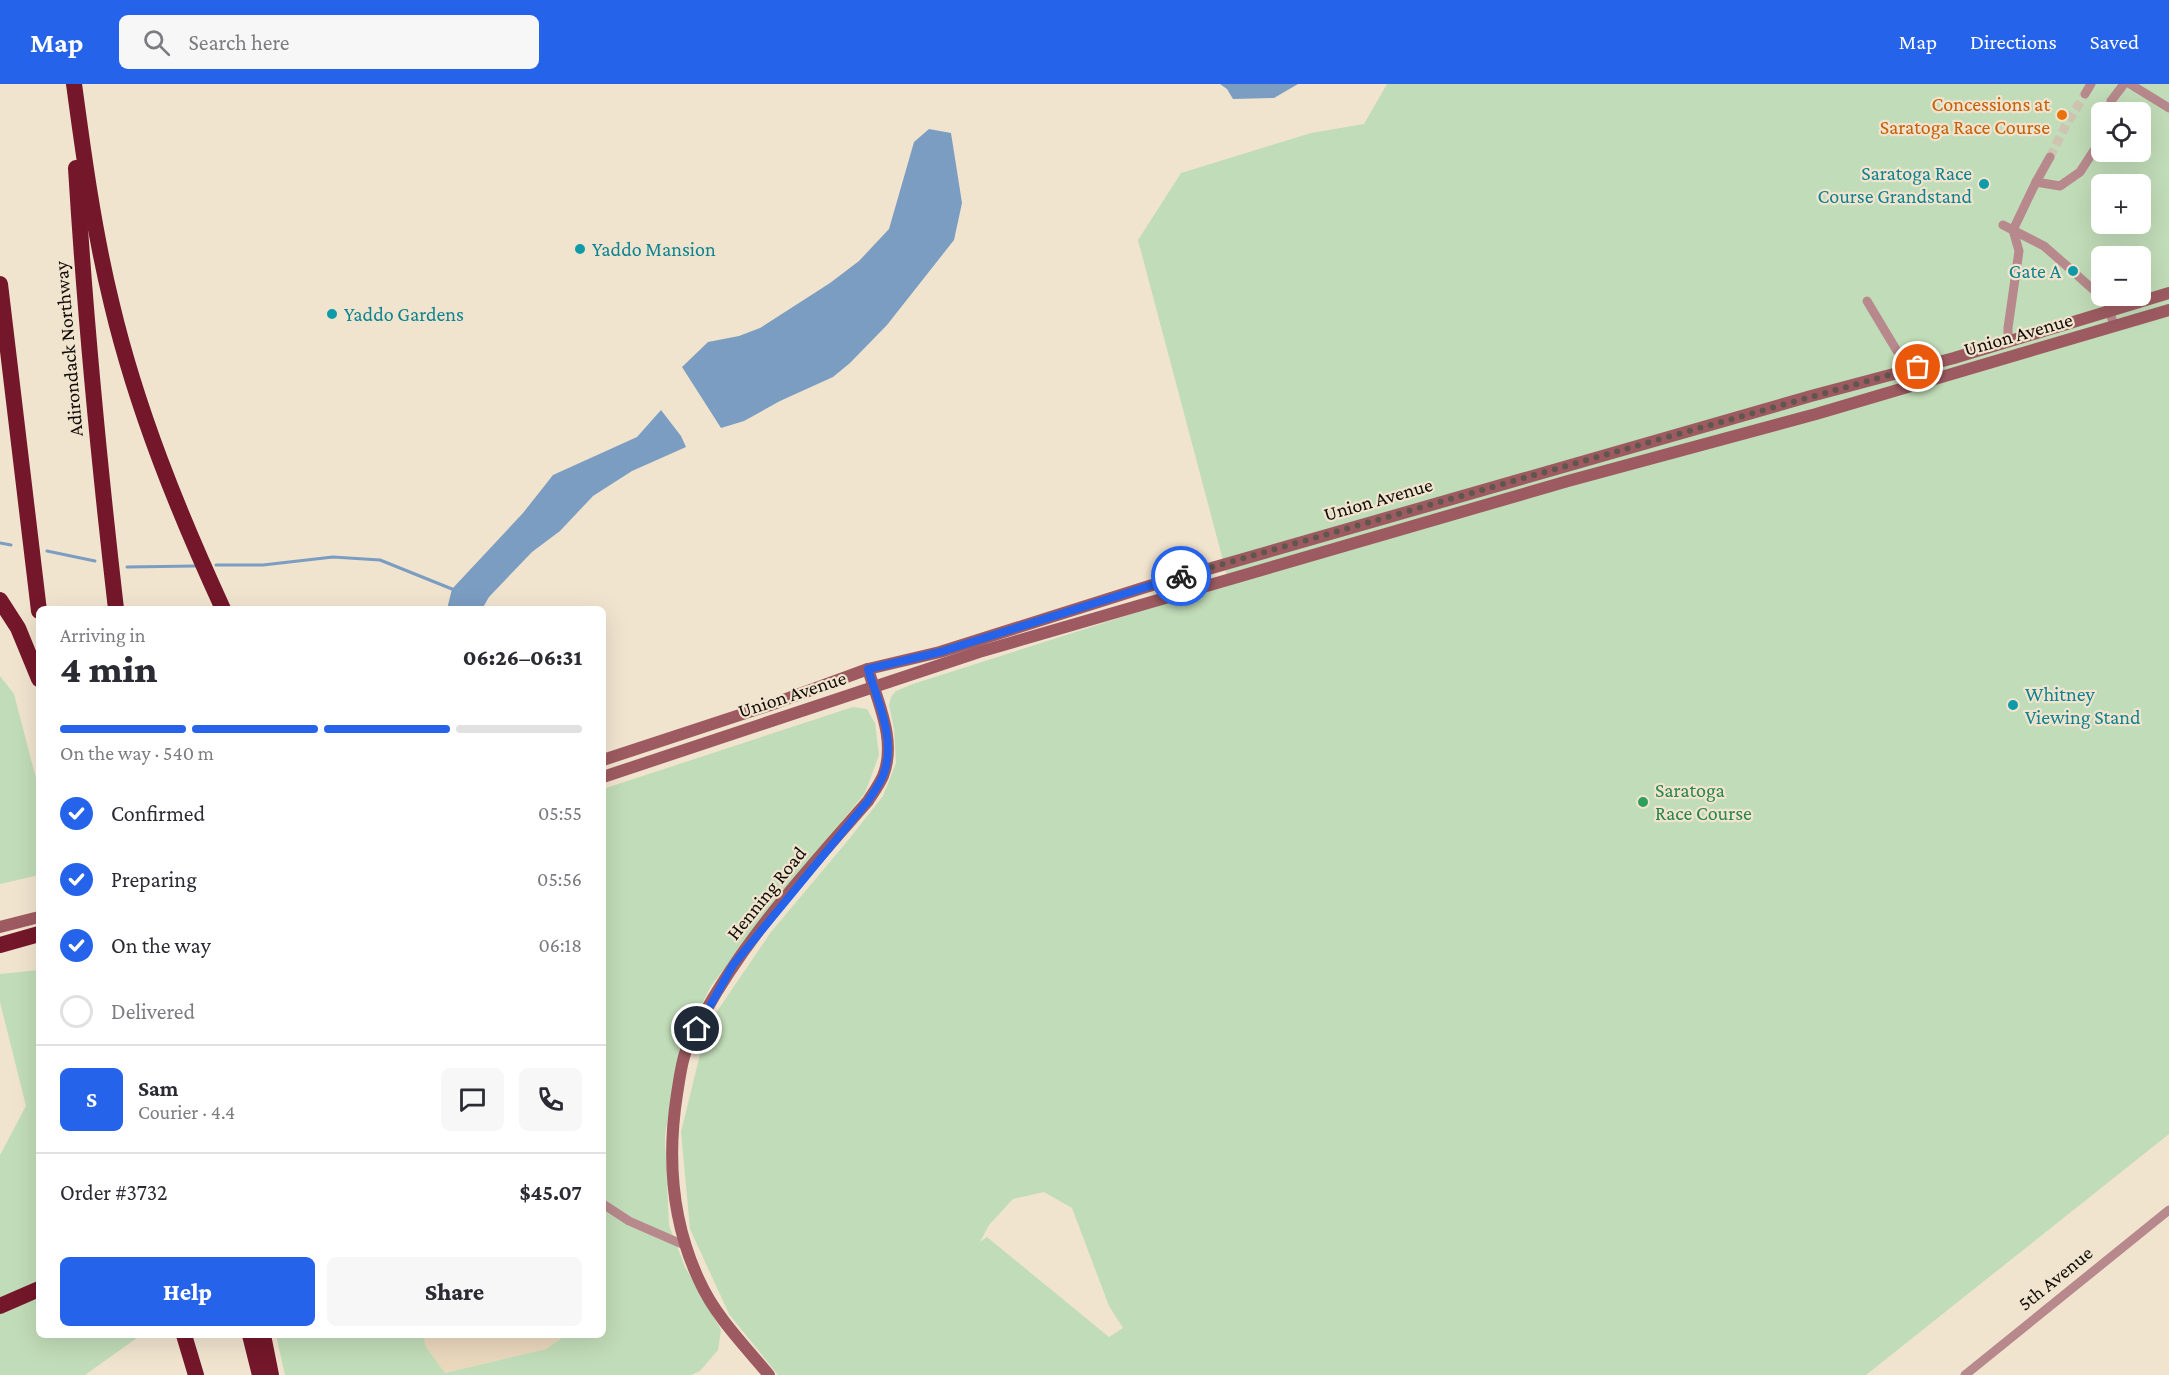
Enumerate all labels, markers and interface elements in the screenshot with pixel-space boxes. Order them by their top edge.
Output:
search box [119,15,539,69]
icon: search [140,26,173,59]
text: Map [30,27,83,58]
text: Search here [188,30,289,55]
text: Map [1899,30,1937,54]
text: Directions [1970,30,2057,54]
text: Saved [2090,30,2139,54]
place label: Concessions at Saratoga Race Course [1880,93,2050,139]
map controls [2091,102,2151,306]
button: locate [2091,102,2151,162]
marker: Concessions at Saratoga Race Course [2055,108,2069,122]
place label: Saratoga Race Course Grandstand [1818,162,1972,207]
button: + [2091,174,2151,234]
marker: Saratoga Race Course Grandstand [1977,177,1991,191]
place label: Yaddo Mansion [592,238,716,260]
marker: Yaddo Mansion [573,242,587,256]
button: − [2091,246,2151,306]
street label: Adirondack Northway [49,259,88,438]
place label: Gate A [2009,260,2062,282]
marker: Gate A [2066,264,2080,278]
place label: Yaddo Gardens [344,303,464,325]
marker: Yaddo Gardens [325,307,339,321]
street label: Union Avenue [1961,308,2075,360]
pin [1892,341,1943,392]
icon: bag [1901,350,1934,383]
street label: Union Avenue [1321,473,1435,525]
courier [1151,546,1211,606]
icon: bike [1165,560,1198,593]
text: Arriving in [60,624,145,646]
text: 06:26–06:31 [463,645,582,670]
text: 4 min [60,647,157,690]
street label: Union Avenue [735,666,849,722]
place label: Whitney Viewing Stand [2025,683,2141,729]
marker: Whitney Viewing Stand [2006,698,2020,712]
text: On the way · 540 m [60,742,214,764]
place label: Saratoga Race Course [1655,779,1752,824]
marker: Saratoga Race Course [1636,795,1650,809]
icon: check [60,797,93,830]
text: Confirmed [111,801,205,826]
text: 05:55 [538,802,582,824]
street label: Henning Road [722,842,811,945]
icon: check [60,863,93,896]
text: Preparing [111,867,197,892]
text: 05:56 [537,868,582,890]
icon: check [60,929,93,962]
text: On the way [111,933,211,958]
text: 06:18 [539,934,582,956]
text: Delivered [111,999,195,1024]
pin [671,1003,722,1054]
icon: home [680,1012,713,1045]
button: chat [441,1068,504,1131]
button: phone [519,1068,582,1131]
text: Sam [138,1076,178,1101]
text: S [86,1087,97,1112]
text: Courier · 4.4 [138,1101,235,1123]
text: Order #3732 [60,1180,168,1205]
text: $45.07 [520,1180,582,1205]
street label: 5th Avenue [2013,1241,2097,1315]
button: Help [60,1257,315,1326]
button: Share [327,1257,582,1326]

